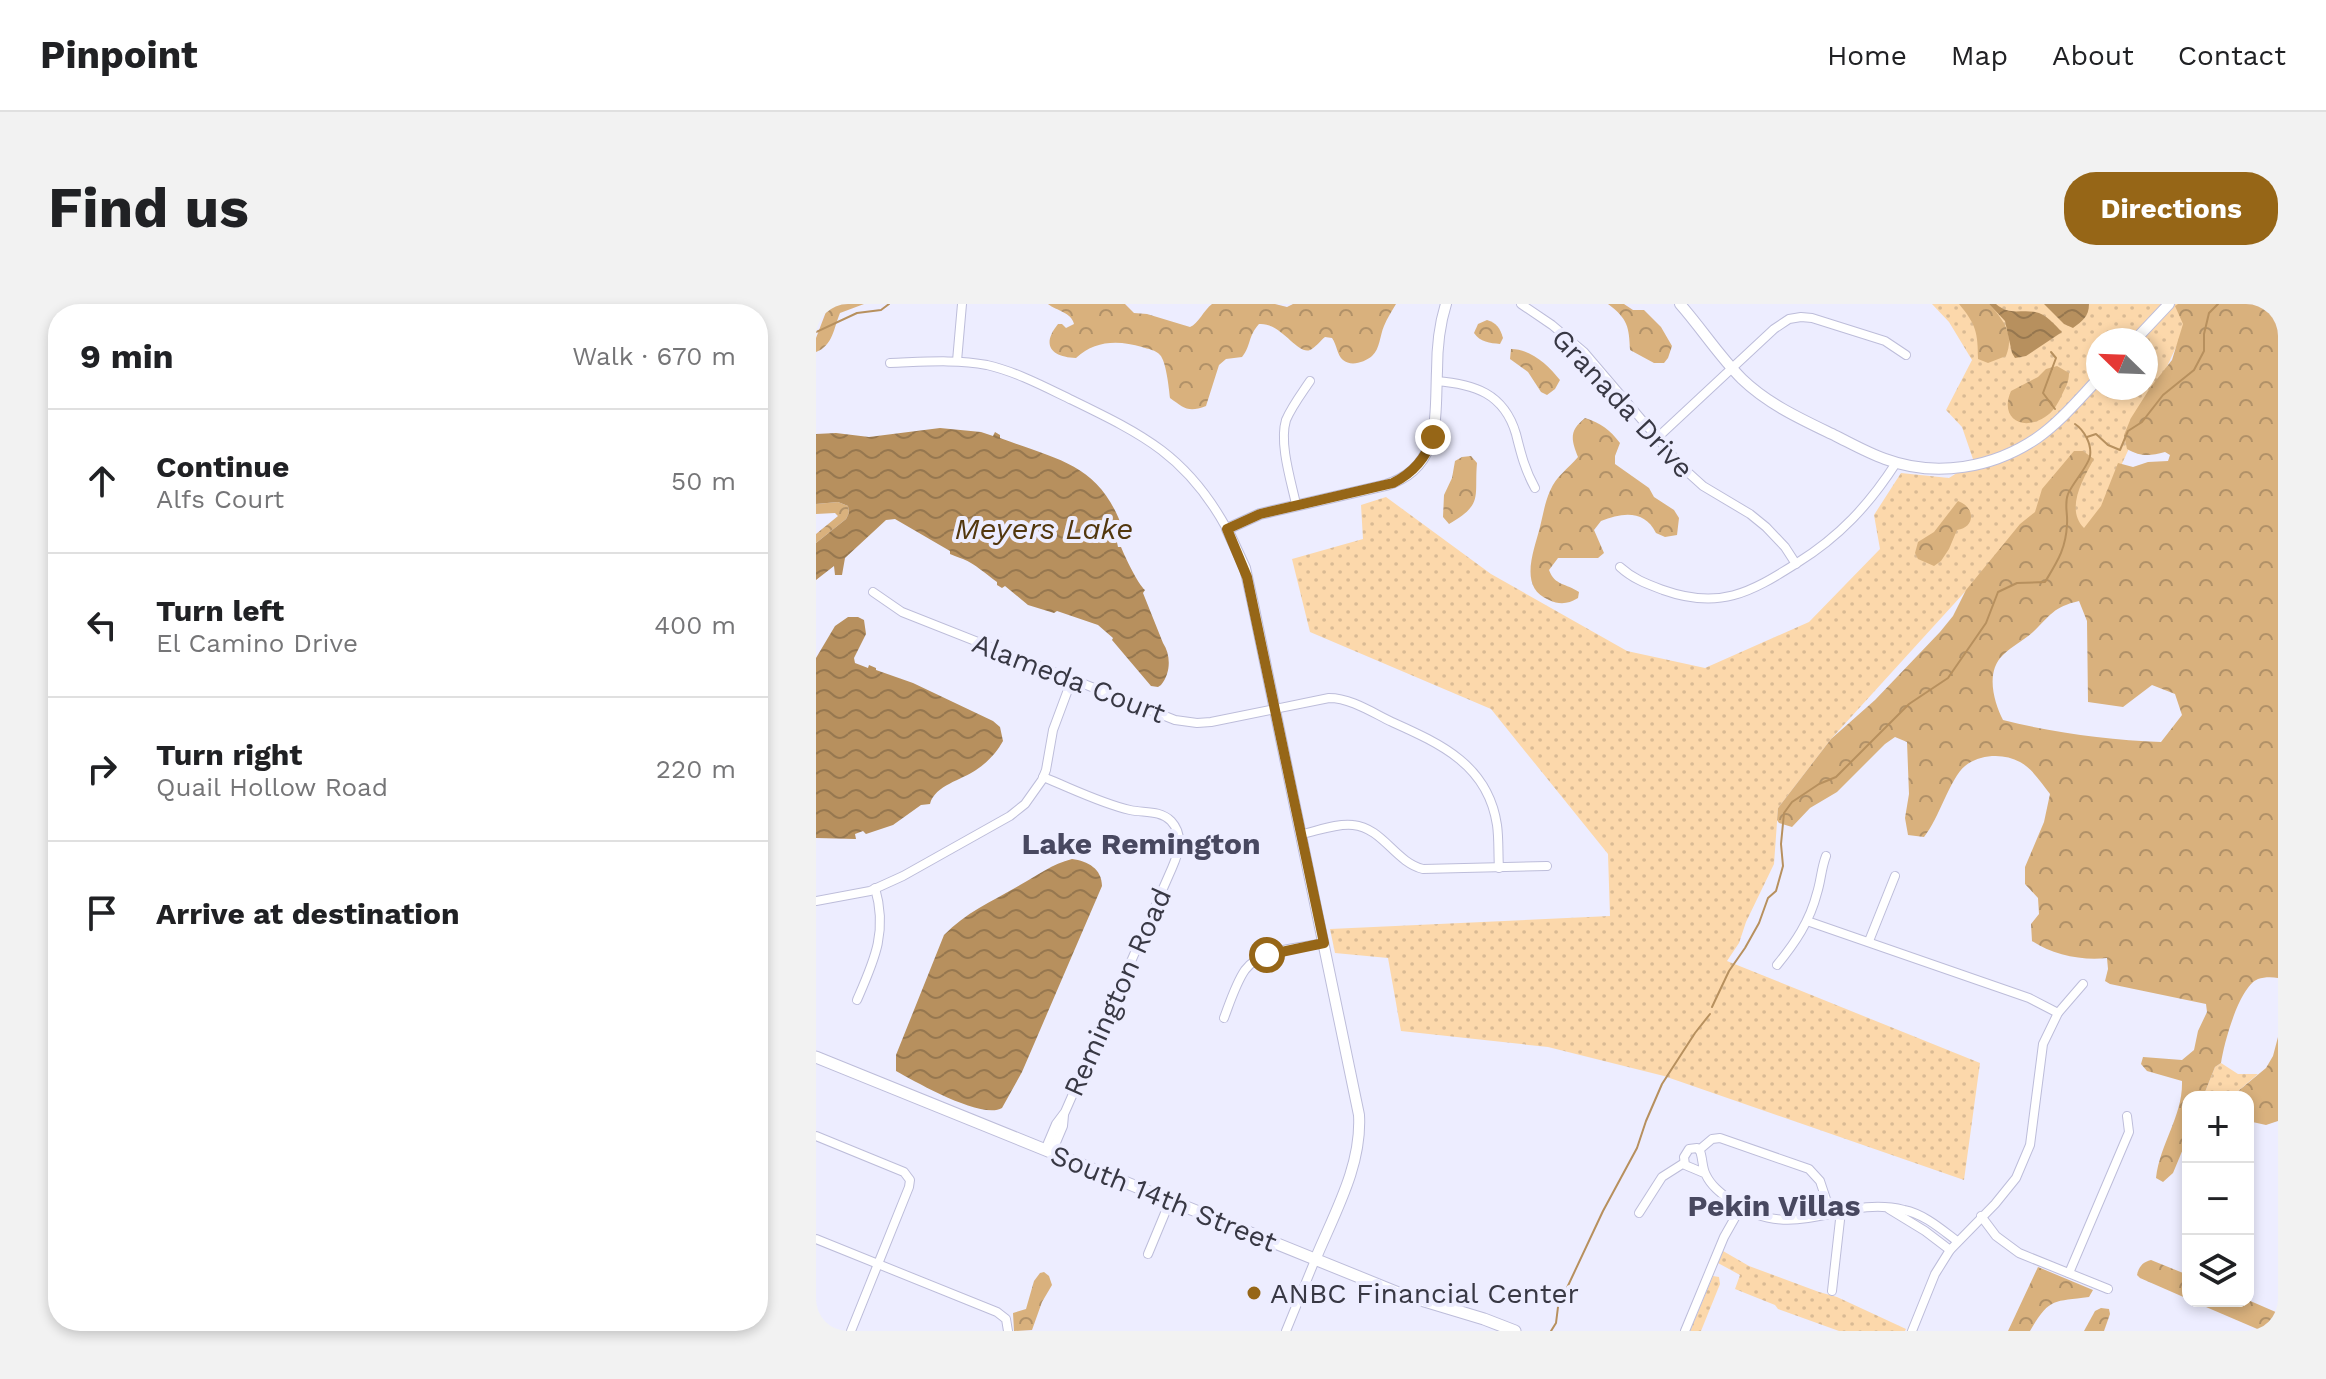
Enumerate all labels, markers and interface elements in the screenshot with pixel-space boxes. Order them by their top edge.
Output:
text: Pinpoint [40,33,198,77]
text: Home [1827,39,1907,72]
text: Map [1951,39,2008,72]
text: About [2052,39,2134,72]
text: Contact [2178,39,2286,72]
button: Directions [2064,172,2278,245]
text: Find us [48,175,249,241]
street label: Granada Drive [1545,322,1700,485]
north arrow [2086,328,2158,400]
text: 9 min [80,336,174,376]
text: Walk · 670 m [572,341,736,371]
route end [1415,419,1451,455]
text: Continue [156,449,289,484]
icon: ahead [80,459,124,503]
text: 50 m [671,466,736,496]
text: Alfs Court [156,484,284,514]
water label: Meyers Lake [955,511,1133,546]
text: Turn left [156,593,284,628]
icon: left [80,603,124,647]
text: 400 m [654,610,736,640]
street label: Alameda Court [968,627,1170,730]
text: El Camino Drive [156,628,358,658]
text: Turn right [156,737,302,772]
icon: right [80,747,124,791]
text: 220 m [656,754,736,784]
text: Quail Hollow Road [156,772,388,802]
district label: Lake Remington [1021,826,1261,861]
street label: Remington Road [1057,883,1178,1101]
icon: arrive [80,891,124,935]
text: Arrive at destination [156,896,460,931]
route start [1249,937,1285,973]
map controls [2182,1091,2254,1307]
button: + [2182,1091,2254,1163]
street label: South 14th Street [1046,1138,1282,1259]
button: − [2182,1163,2254,1235]
district label: Pekin Villas [1687,1188,1861,1223]
button: layers [2182,1235,2254,1307]
place label: ANBC Financial Center [1270,1277,1579,1310]
marker: ANBC Financial Center [1245,1284,1263,1302]

